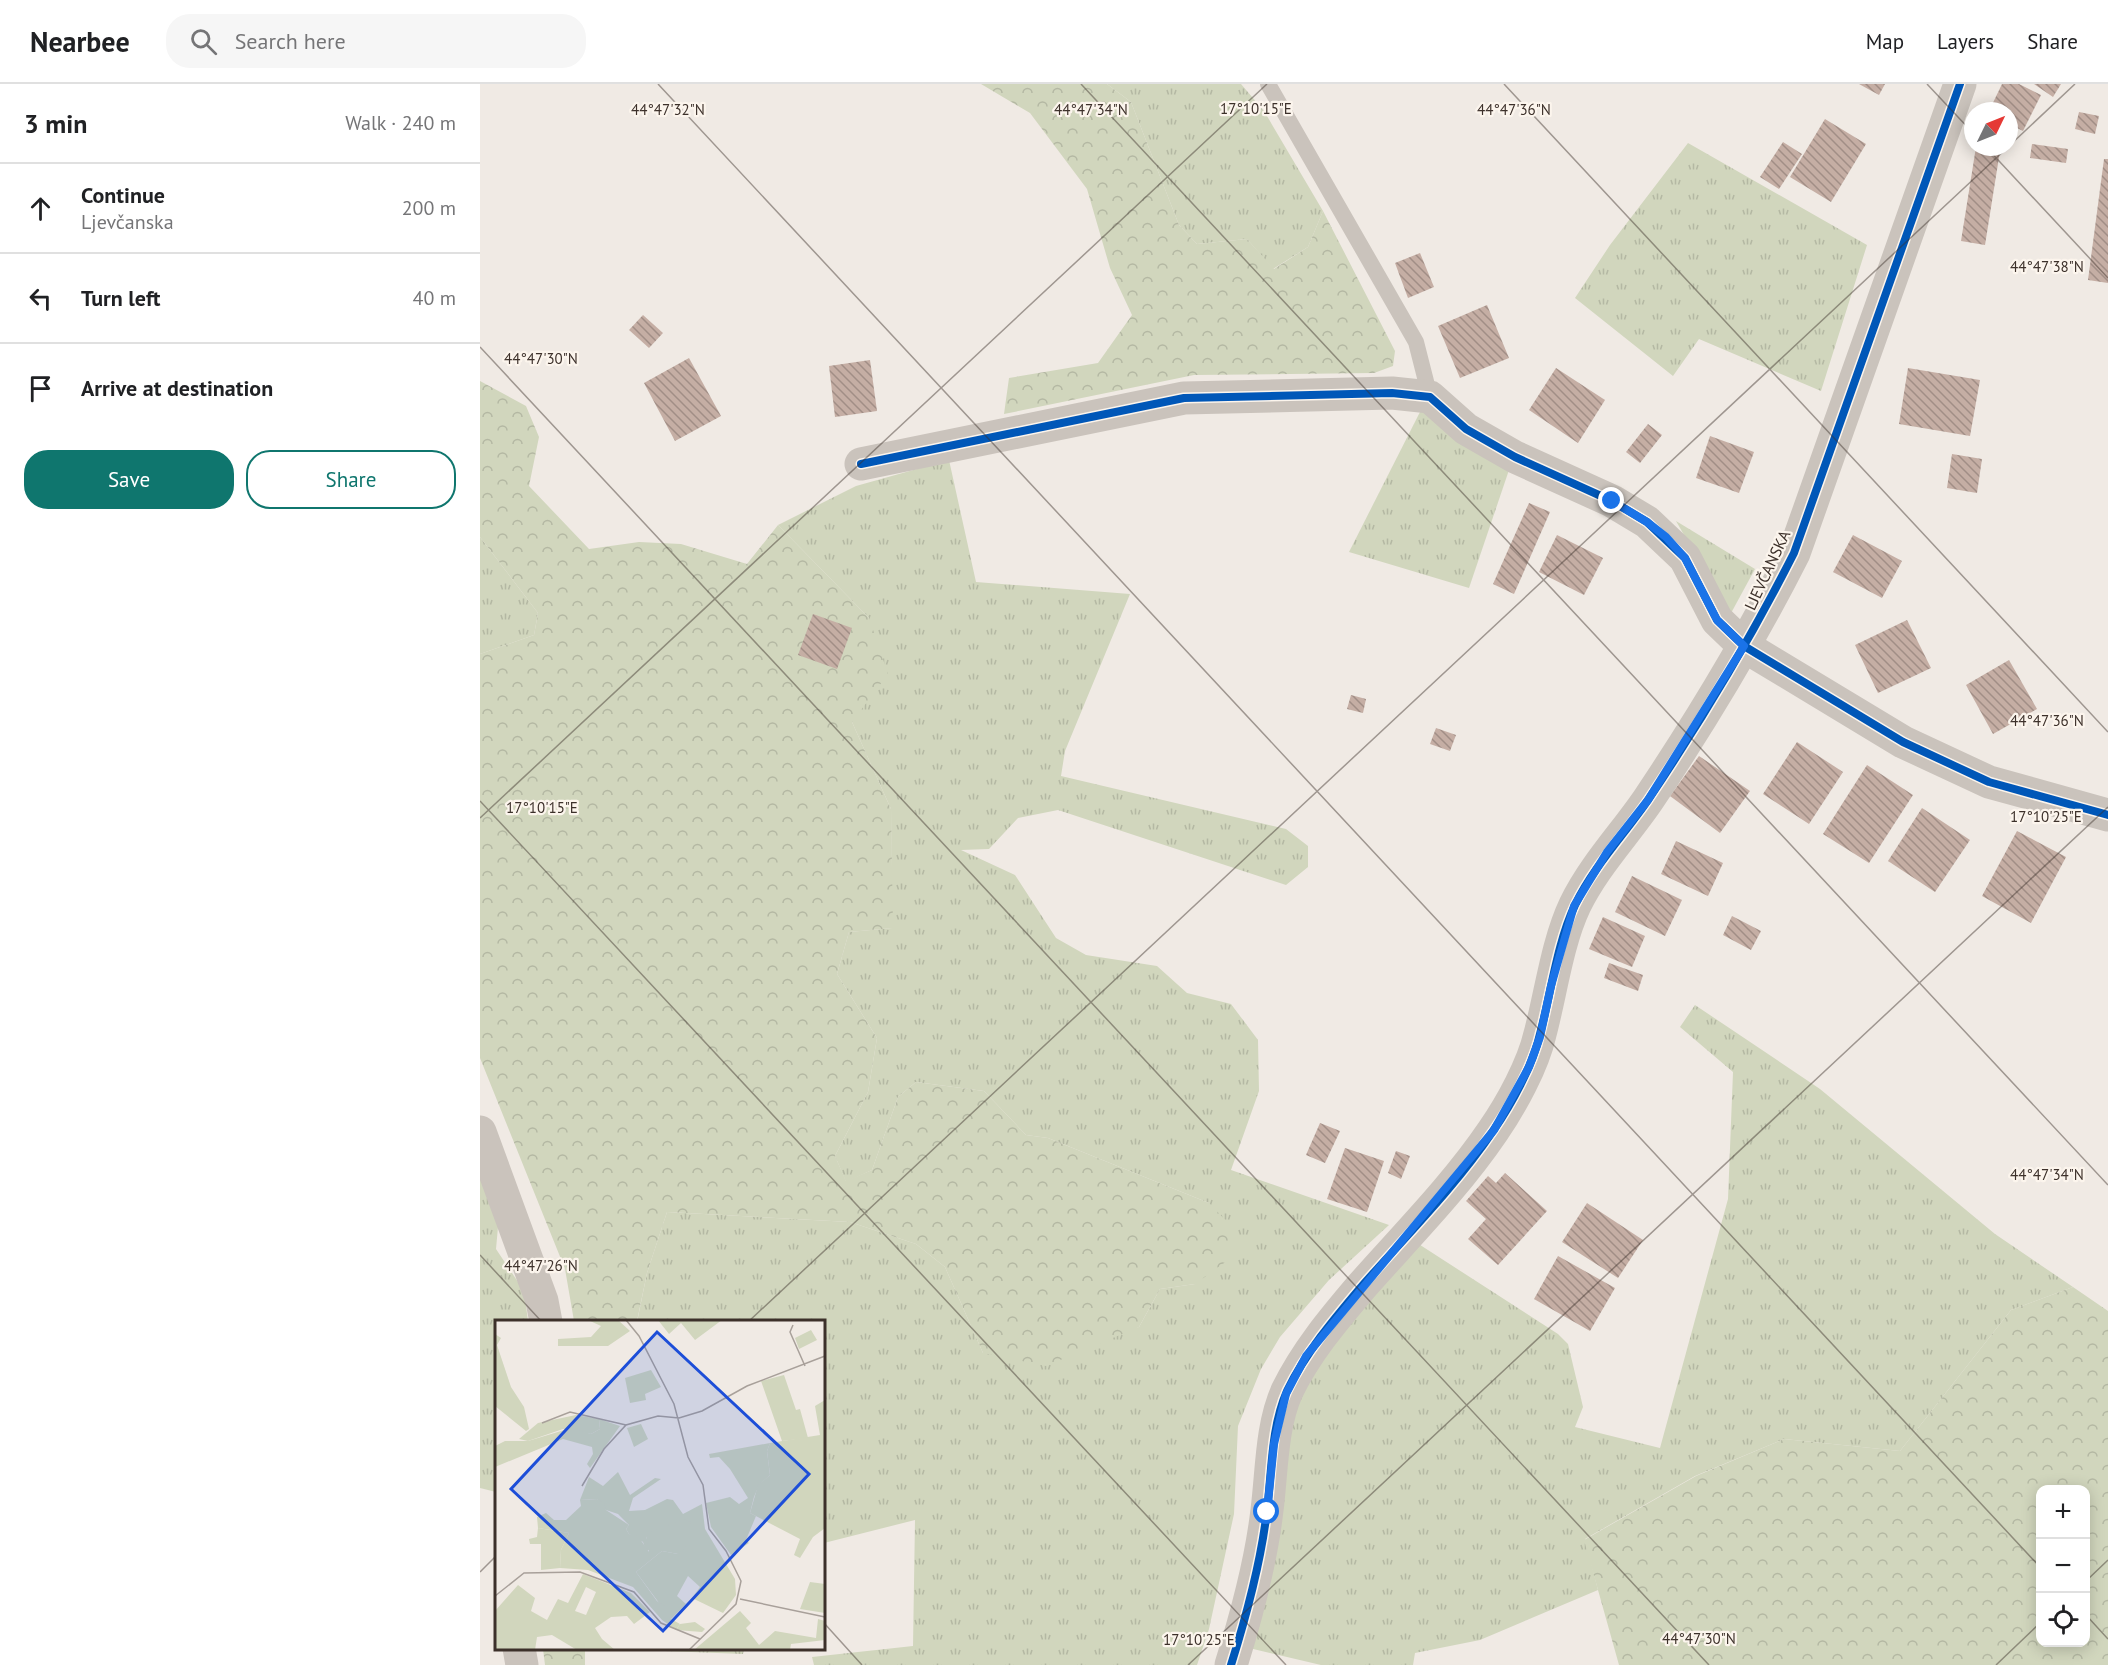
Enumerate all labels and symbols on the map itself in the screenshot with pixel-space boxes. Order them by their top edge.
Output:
text: 17°10'15"E [1220,99,1292,118]
text: 44°47'32"N [631,100,705,119]
text: 44°47'34"N [1054,100,1128,119]
text: 44°47'36"N [1477,100,1551,119]
north arrow [1964,102,2018,156]
text: 44°47'38"N [2010,257,2084,276]
text: 44°47'30"N [504,349,578,368]
route end [1598,487,1624,513]
street label: LJEVČANSKA [1740,526,1795,613]
text: 44°47'36"N [2010,711,2084,730]
text: 17°10'15"E [506,798,578,817]
text: 17°10'25"E [2010,807,2082,826]
text: 44°47'34"N [2010,1165,2084,1184]
text: 44°47'26"N [504,1256,578,1275]
inset map [495,1320,825,1650]
route start [1253,1498,1279,1524]
text: 44°47'30"N [1662,1629,1736,1648]
text: 17°10'25"E [1163,1630,1235,1649]

